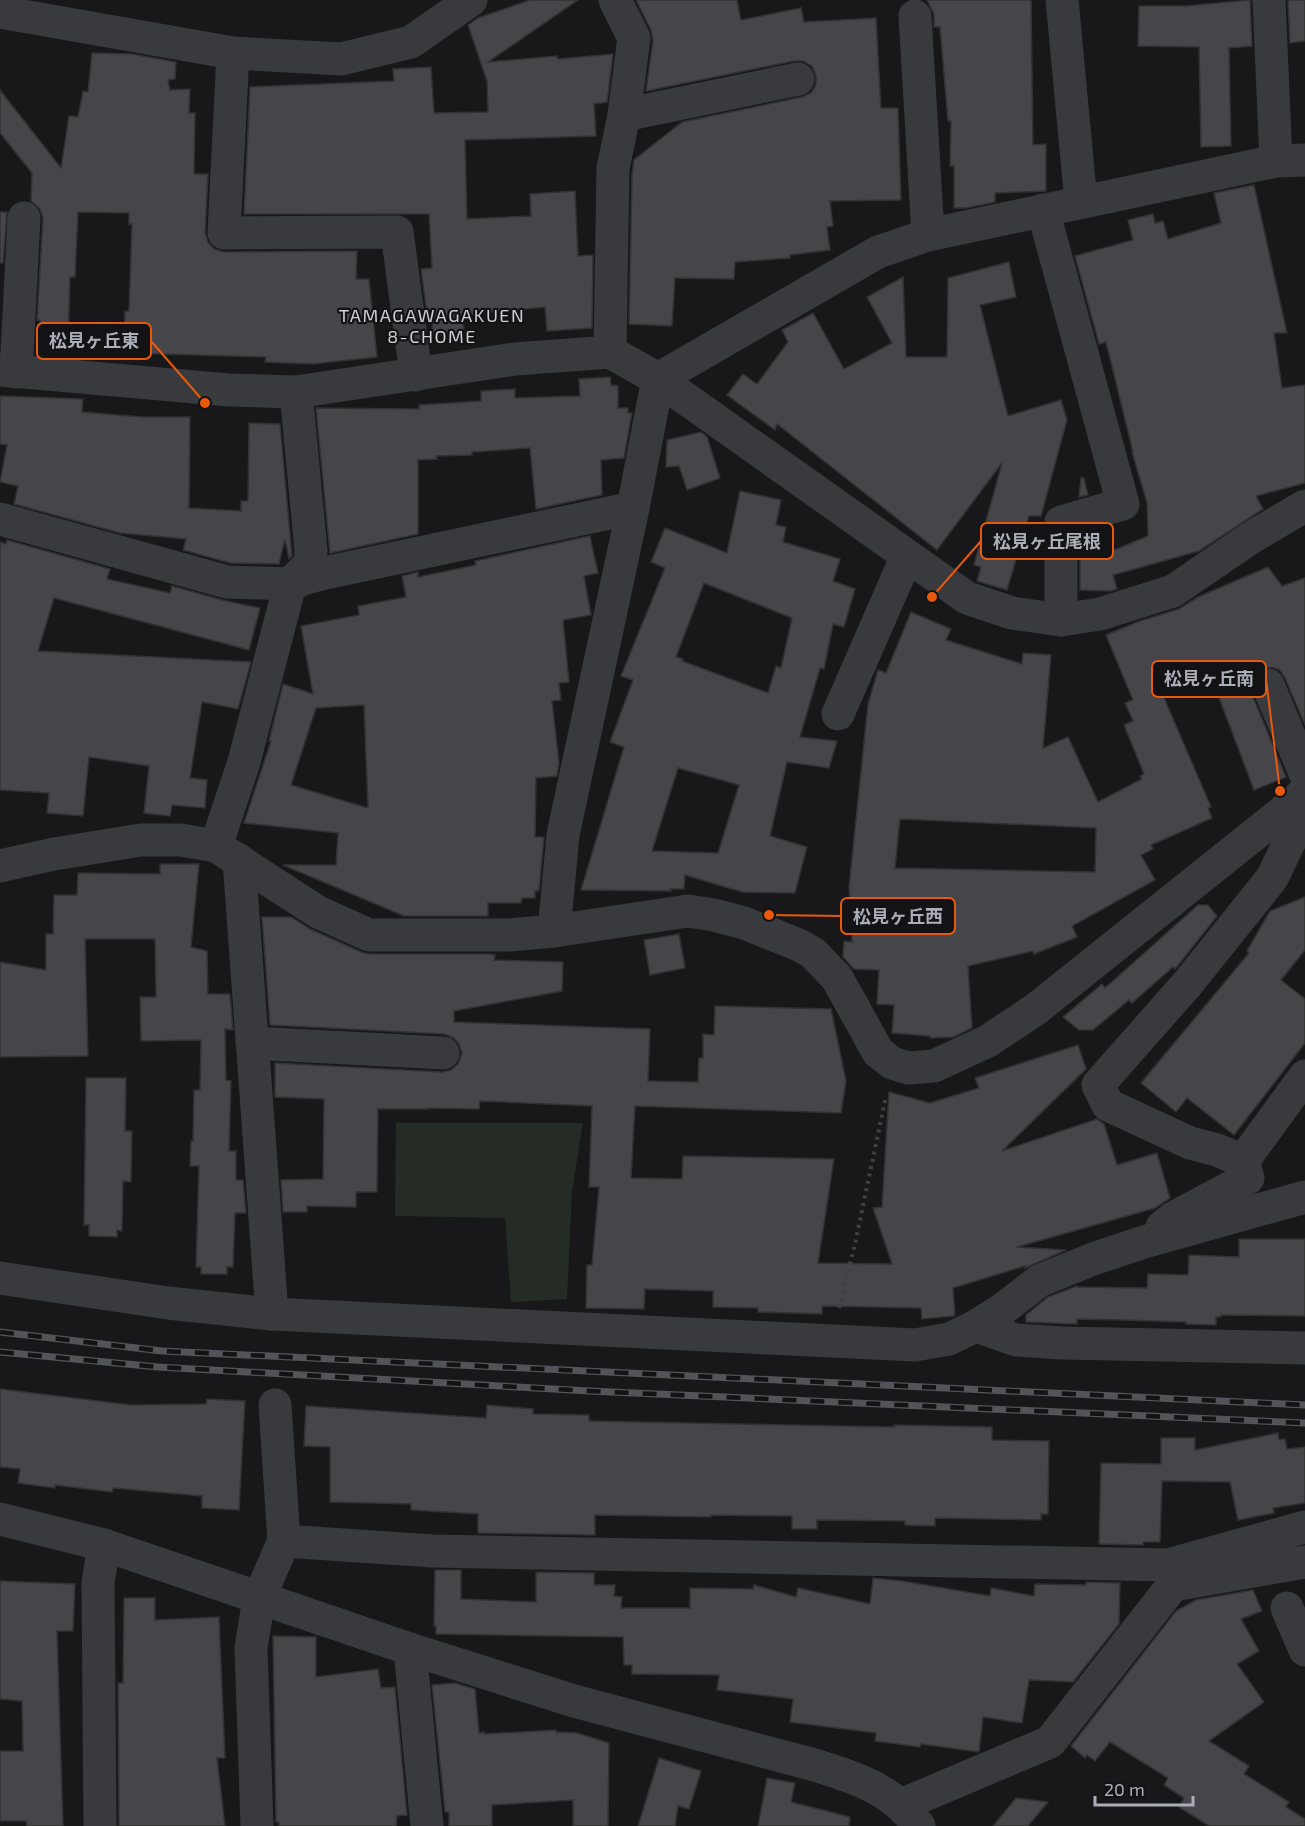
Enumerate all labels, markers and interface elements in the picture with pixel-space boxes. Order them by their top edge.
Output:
district label: TAMAGAWAGAKUEN 8-CHOME [339,304,525,347]
callout: 松見ヶ丘東 [37,323,151,359]
text: 松見ヶ丘東 [49,329,139,351]
callout: 松見ヶ丘尾根 [981,523,1113,559]
text: 松見ヶ丘尾根 [993,530,1101,552]
callout: 松見ヶ丘南 [1152,661,1266,697]
text: 松見ヶ丘南 [1164,667,1254,689]
callout: 松見ヶ丘西 [841,898,955,934]
text: 松見ヶ丘西 [853,905,943,927]
scale bar [1095,1769,1192,1807]
text: 20 m [1104,1778,1145,1800]

